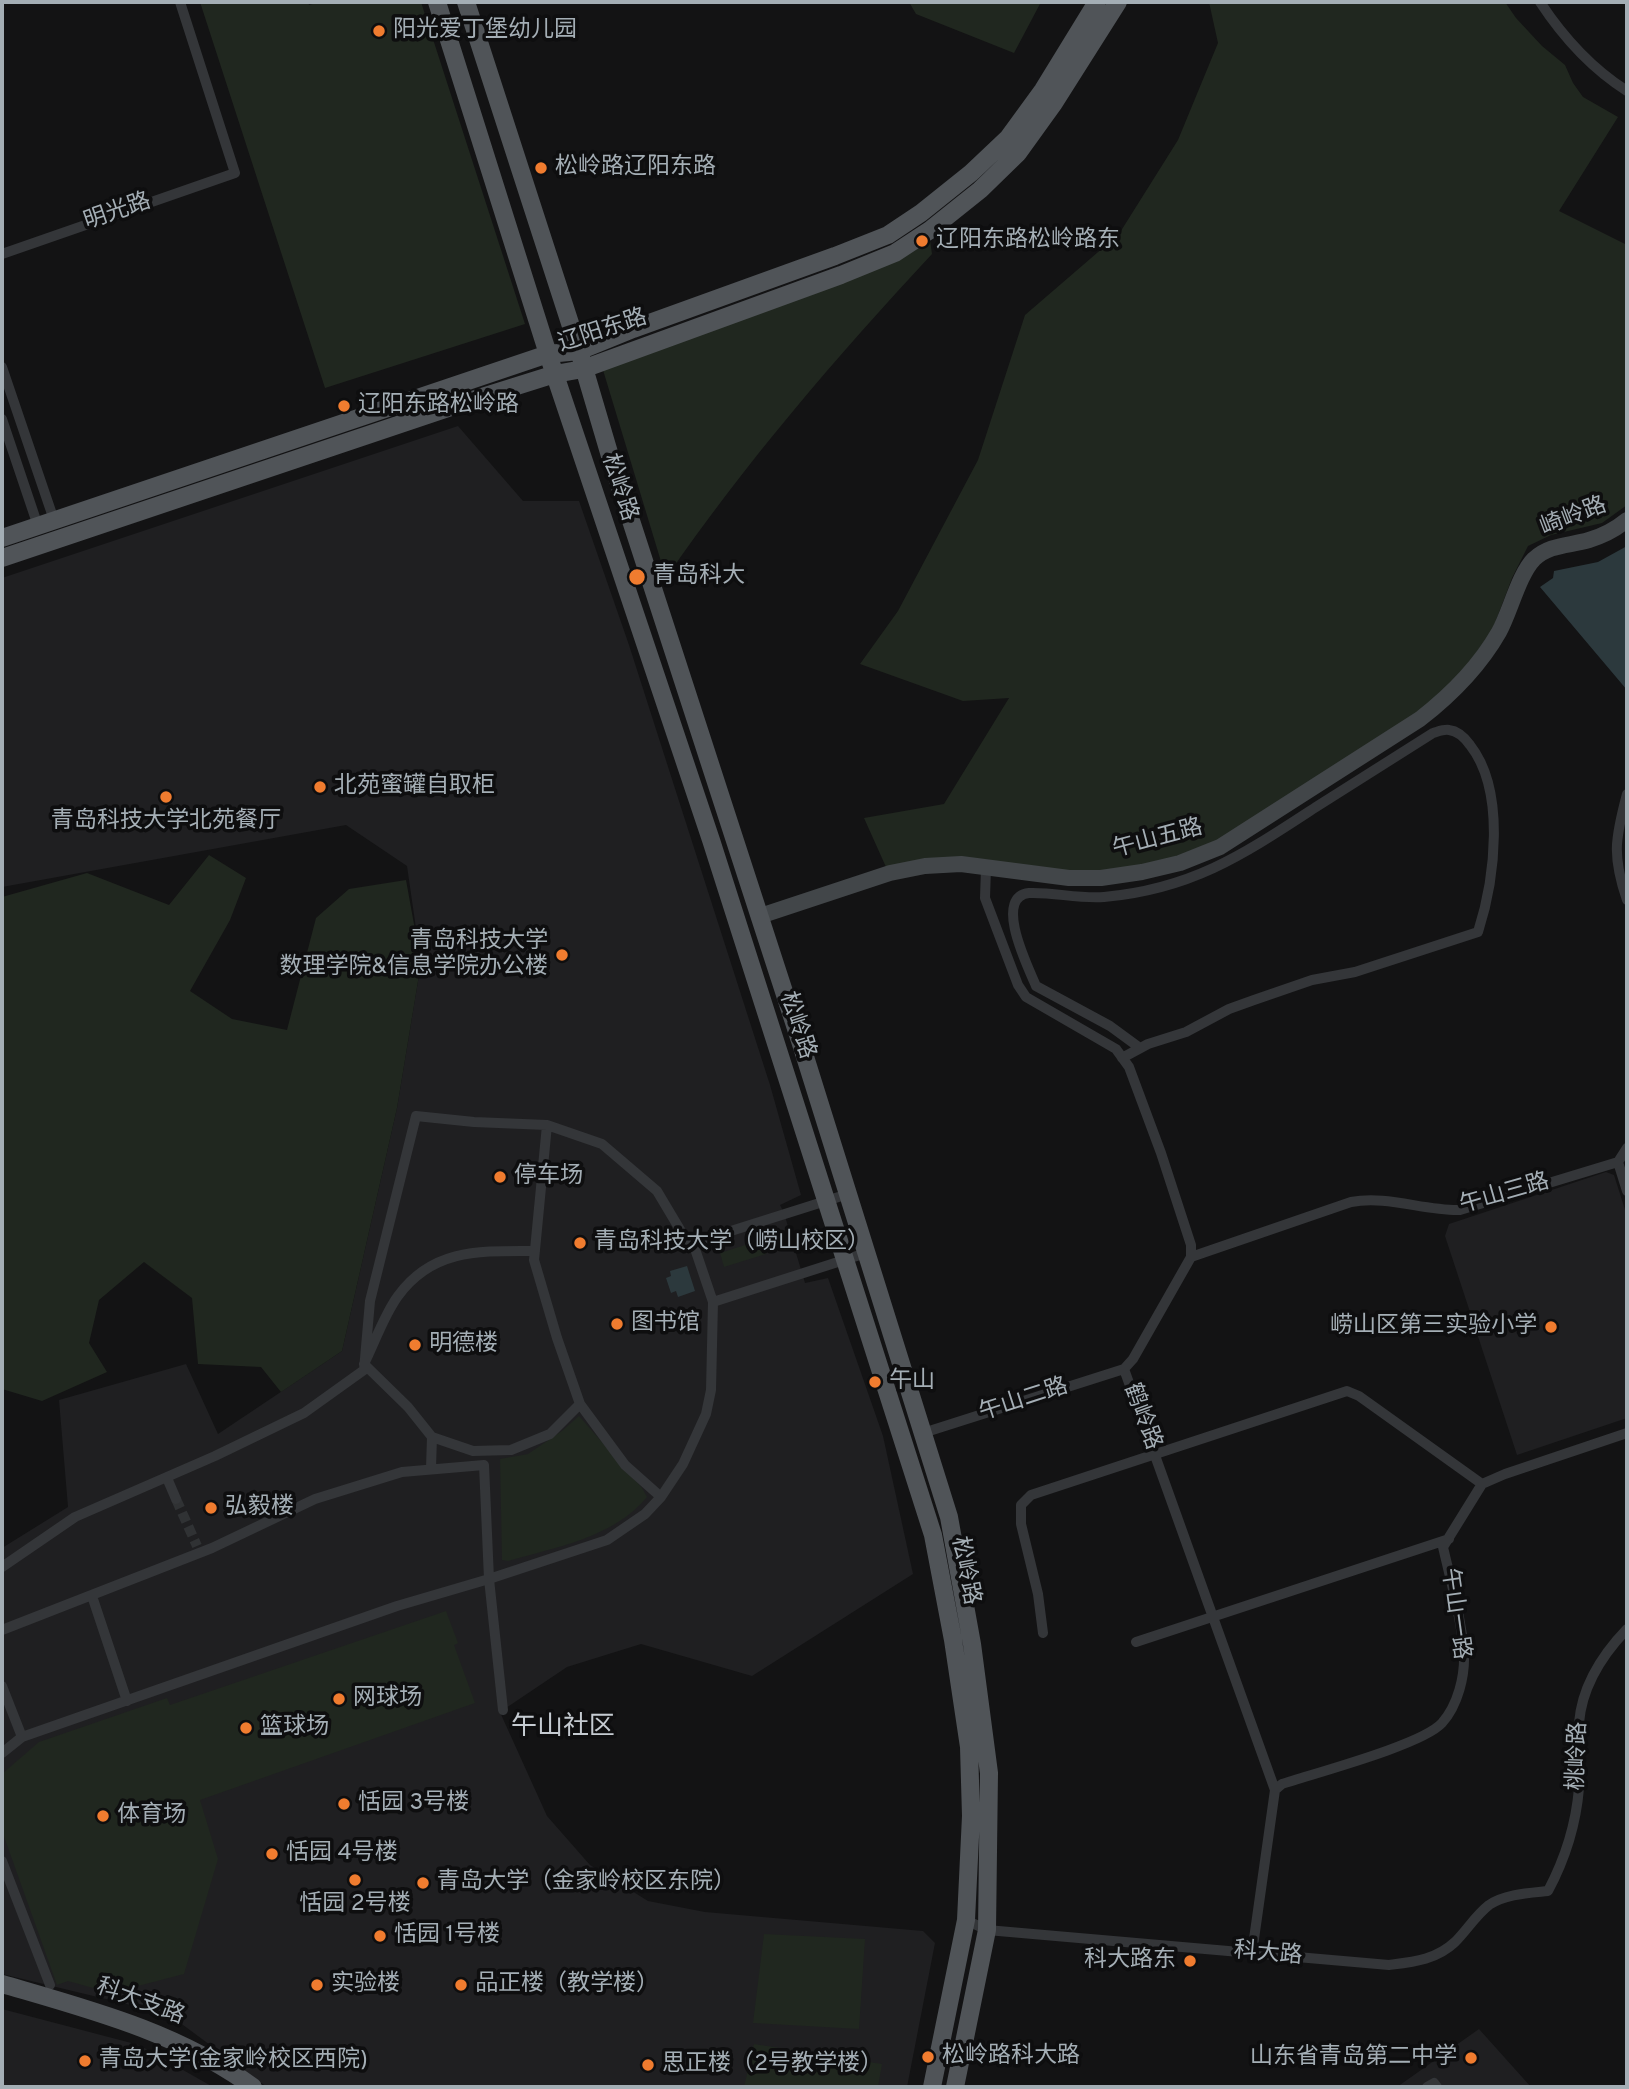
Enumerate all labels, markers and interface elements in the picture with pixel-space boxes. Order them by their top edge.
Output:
place label: 阳光爱丁堡幼儿园 [393,17,577,45]
marker: 阳光爱丁堡幼儿园 [371,23,387,39]
place label: 松岭路辽阳东路 [555,154,716,182]
marker: 松岭路辽阳东路 [533,160,549,176]
street label: 明光路 [81,189,155,237]
place label: 辽阳东路松岭路东 [936,227,1120,255]
marker: 辽阳东路松岭路东 [914,233,930,249]
street label: 辽阳东路 [555,305,651,359]
place label: 辽阳东路松岭路 [358,392,519,420]
marker: 辽阳东路松岭路 [336,398,352,414]
street label: 松岭路 [594,451,642,525]
street label: 崎岭路 [1537,493,1611,543]
place label: 青岛科大 [653,563,745,591]
marker: 青岛科大 [627,567,647,587]
place label: 北苑蜜罐自取柜 [334,773,495,801]
marker: 北苑蜜罐自取柜 [312,779,328,795]
marker: 青岛科技大学北苑餐厅 [158,789,174,805]
place label: 青岛科技大学北苑餐厅 [51,808,281,836]
street label: 午山五路 [1110,815,1206,865]
place label: 青岛科技大学 数理学院&信息学院办公楼 [279,928,548,982]
marker: 青岛科技大学 数理学院&信息学院办公楼 [554,947,570,963]
street label: 松岭路 [772,989,820,1063]
place label: 停车场 [514,1163,583,1191]
marker: 停车场 [492,1169,508,1185]
street label: 午山三路 [1457,1169,1553,1221]
place label: 青岛科技大学（崂山校区） [594,1229,870,1257]
marker: 青岛科技大学（崂山校区） [572,1235,588,1251]
place label: 图书馆 [631,1310,700,1338]
place label: 崂山区第三实验小学 [1330,1313,1537,1341]
marker: 图书馆 [609,1316,625,1332]
marker: 崂山区第三实验小学 [1543,1319,1559,1335]
place label: 明德楼 [429,1331,498,1359]
marker: 明德楼 [407,1337,423,1353]
place label: 午山 [889,1368,935,1396]
marker: 午山 [867,1374,883,1390]
street label: 午山二路 [976,1374,1072,1428]
street label: 鹤岭路 [1116,1380,1166,1454]
place label: 弘毅楼 [225,1494,294,1522]
marker: 弘毅楼 [203,1500,219,1516]
street label: 松岭路 [944,1535,984,1607]
street label: 午山一路 [1434,1567,1474,1661]
place label: 网球场 [353,1685,422,1713]
marker: 网球场 [331,1691,347,1707]
district label: 午山社区 [511,1713,615,1745]
place label: 篮球场 [260,1714,329,1742]
marker: 篮球场 [238,1720,254,1736]
street label: 桃岭路 [1564,1721,1594,1791]
place label: 恬园 3号楼 [358,1790,469,1818]
marker: 恬园 3号楼 [336,1796,352,1812]
place label: 体育场 [117,1802,186,1830]
marker: 体育场 [95,1808,111,1824]
place label: 恬园 4号楼 [286,1840,398,1868]
marker: 恬园 4号楼 [264,1846,280,1862]
place label: 青岛大学（金家岭校区东院） [437,1869,736,1897]
marker: 恬园 2号楼 [347,1872,363,1888]
marker: 青岛大学（金家岭校区东院） [415,1875,431,1891]
place label: 恬园 2号楼 [299,1891,411,1919]
place label: 恬园 1号楼 [394,1922,500,1950]
marker: 恬园 1号楼 [372,1928,388,1944]
street label: 科大路 [1232,1938,1304,1972]
place label: 科大路东 [1084,1947,1176,1975]
marker: 科大路东 [1182,1953,1198,1969]
place label: 实验楼 [331,1971,400,1999]
place label: 品正楼（教学楼） [475,1971,659,1999]
street label: 科大支路 [92,1974,188,2032]
marker: 实验楼 [309,1977,325,1993]
marker: 品正楼（教学楼） [453,1977,469,1993]
place label: 松岭路科大路 [942,2043,1080,2071]
place label: 山东省青岛第二中学 [1250,2044,1457,2072]
place label: 青岛大学(金家岭校区西院) [99,2047,368,2075]
marker: 松岭路科大路 [920,2049,936,2065]
marker: 山东省青岛第二中学 [1463,2050,1479,2066]
place label: 思正楼（2号教学楼） [662,2051,883,2079]
marker: 青岛大学(金家岭校区西院) [77,2053,93,2069]
marker: 思正楼（2号教学楼） [640,2057,656,2073]

